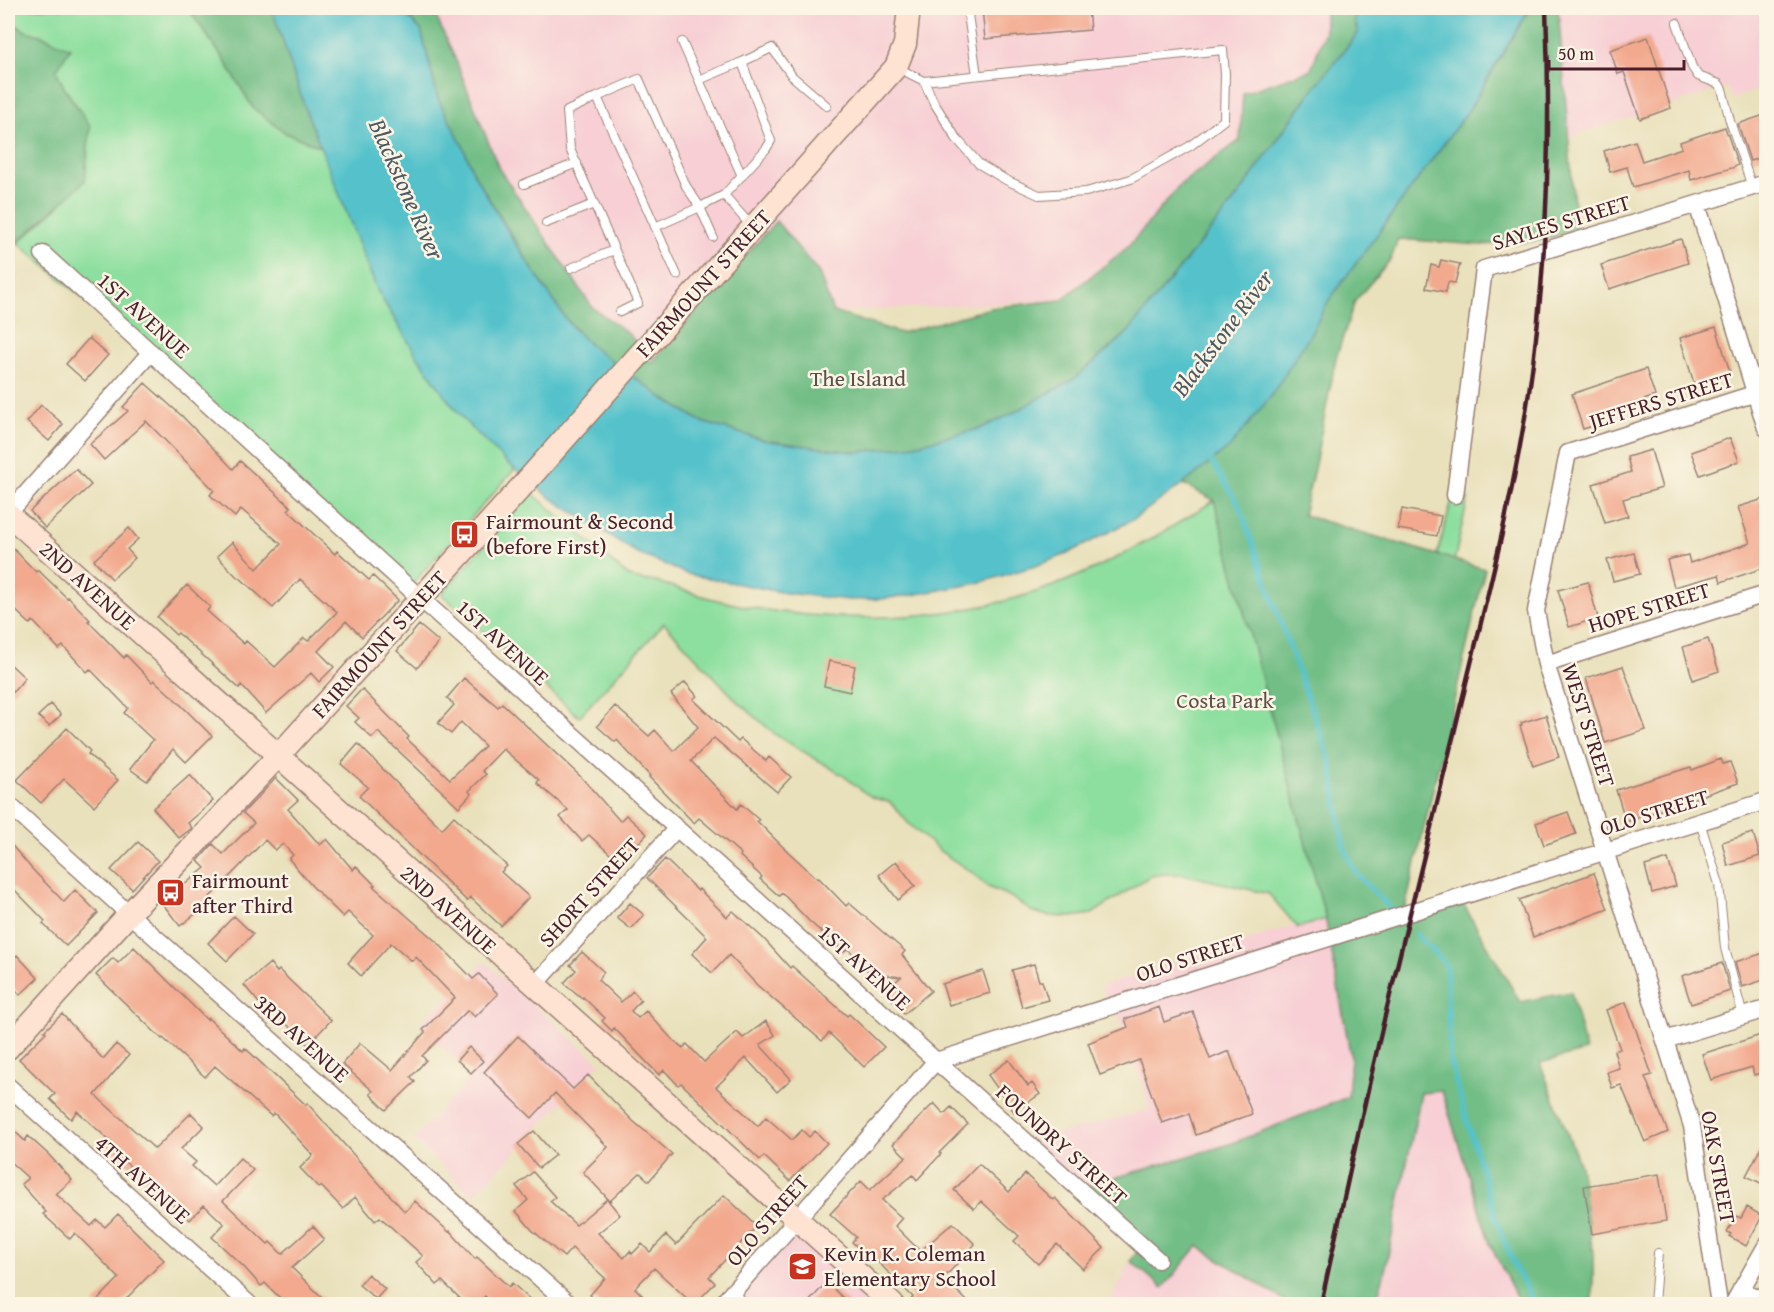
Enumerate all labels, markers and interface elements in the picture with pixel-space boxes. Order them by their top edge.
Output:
scale bar [1549,33,1684,71]
text: 50 m [1558,40,1594,67]
water label: Blackstone River [360,112,454,266]
street label: SAYLES STREET [1488,186,1634,258]
street label: FAIRMOUNT STREET [628,202,778,364]
water label: Blackstone River [1162,261,1282,405]
street label: 1ST AVENUE [90,264,198,366]
park label: The Island [810,362,906,394]
street label: JEFFERS STREET [1582,363,1737,438]
place label: Fairmount & Second (before First) [486,505,674,562]
bus stop icon: Fairmount & Second (before First) [449,518,481,550]
street label: 2ND AVENUE [33,533,143,637]
street label: FAIRMOUNT STREET [304,563,454,725]
street label: HOPE STREET [1584,573,1714,641]
street label: 1ST AVENUE [449,591,557,693]
street label: WEST STREET [1554,659,1624,791]
park label: Costa Park [1176,684,1275,716]
street label: OLO STREET [1595,780,1713,844]
street label: SHORT STREET [531,830,647,954]
street label: 2ND AVENUE [394,857,504,961]
place label: Fairmount after Third [192,864,293,921]
bus stop icon: Fairmount after Third [155,877,187,909]
street label: 1ST AVENUE [811,916,919,1018]
street label: OLO STREET [1131,924,1249,990]
street label: 3RD AVENUE [247,986,357,1090]
street label: FOUNDRY STREET [989,1076,1135,1212]
street label: OAK STREET [1693,1108,1745,1226]
street label: 4TH AVENUE [88,1127,198,1231]
street label: OLO STREET [718,1167,816,1273]
place label: Kevin K. Coleman Elementary School [824,1237,996,1294]
school or university icon: Kevin K. Coleman Elementary School [787,1250,819,1282]

